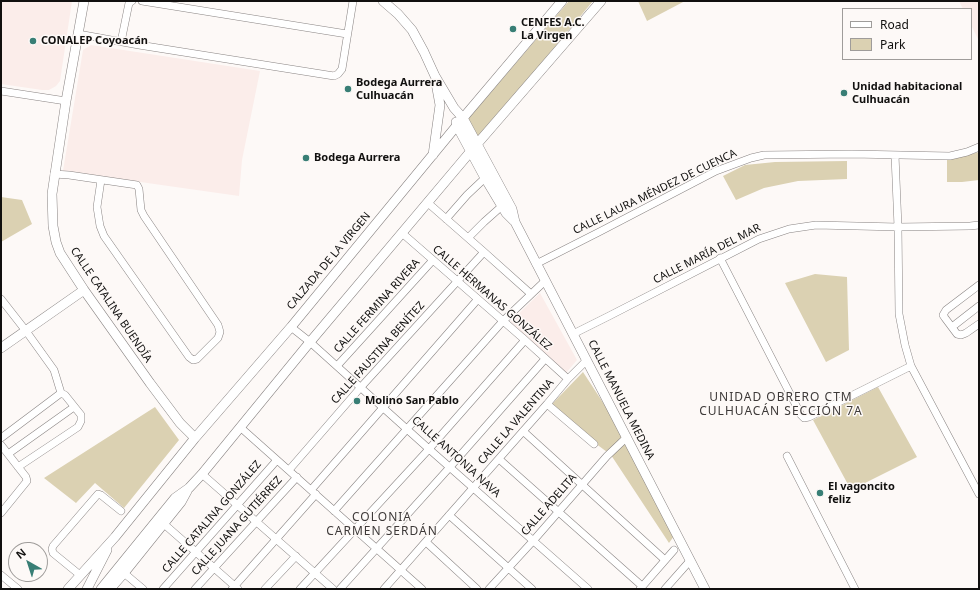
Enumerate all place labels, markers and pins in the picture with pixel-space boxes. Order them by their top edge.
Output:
place label: CENFES A.C. La Virgen [521,16,585,42]
marker: CENFES A.C. La Virgen [508,24,518,34]
place label: CONALEP Coyoacán [41,34,148,48]
marker: CONALEP Coyoacán [28,36,38,46]
place label: Bodega Aurrera Culhuacán [356,76,442,102]
place label: Unidad habitacional Culhuacán [852,80,962,106]
marker: Bodega Aurrera Culhuacán [343,84,353,94]
marker: Unidad habitacional Culhuacán [839,88,849,98]
place label: Bodega Aurrera [314,151,400,165]
marker: Bodega Aurrera [301,153,311,163]
place label: Molino San Pablo [365,394,459,408]
marker: Molino San Pablo [352,396,362,406]
place label: El vagoncito feliz [828,480,895,506]
marker: El vagoncito feliz [815,488,825,498]

